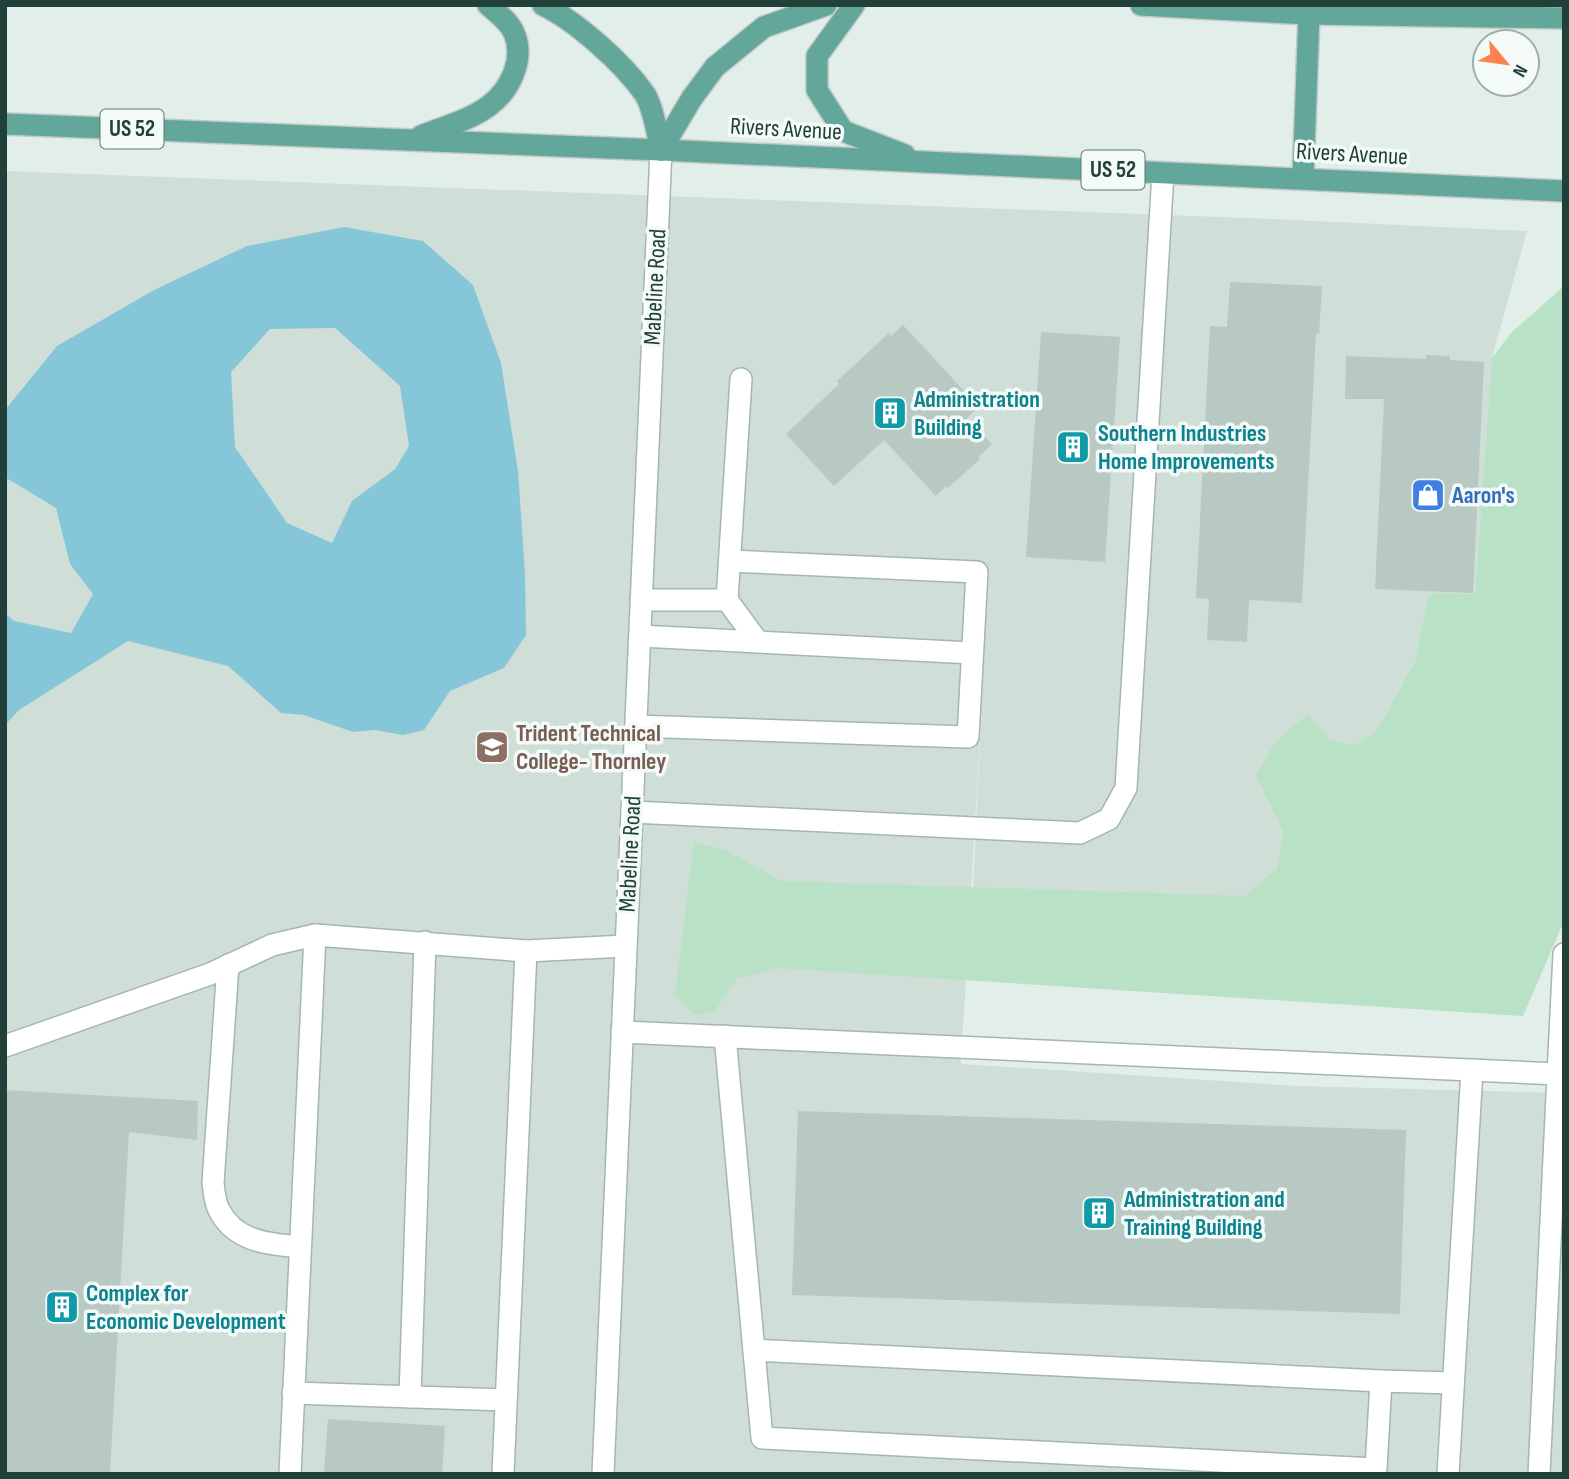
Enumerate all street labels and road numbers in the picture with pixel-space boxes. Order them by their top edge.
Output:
road number: US 52 [100,110,164,148]
street label: Rivers Avenue [729,112,843,146]
street label: Rivers Avenue [1295,137,1409,171]
road number: US 52 [1082,150,1144,190]
street label: Mabeline Road [637,228,673,346]
street label: Mabeline Road [612,795,648,913]

